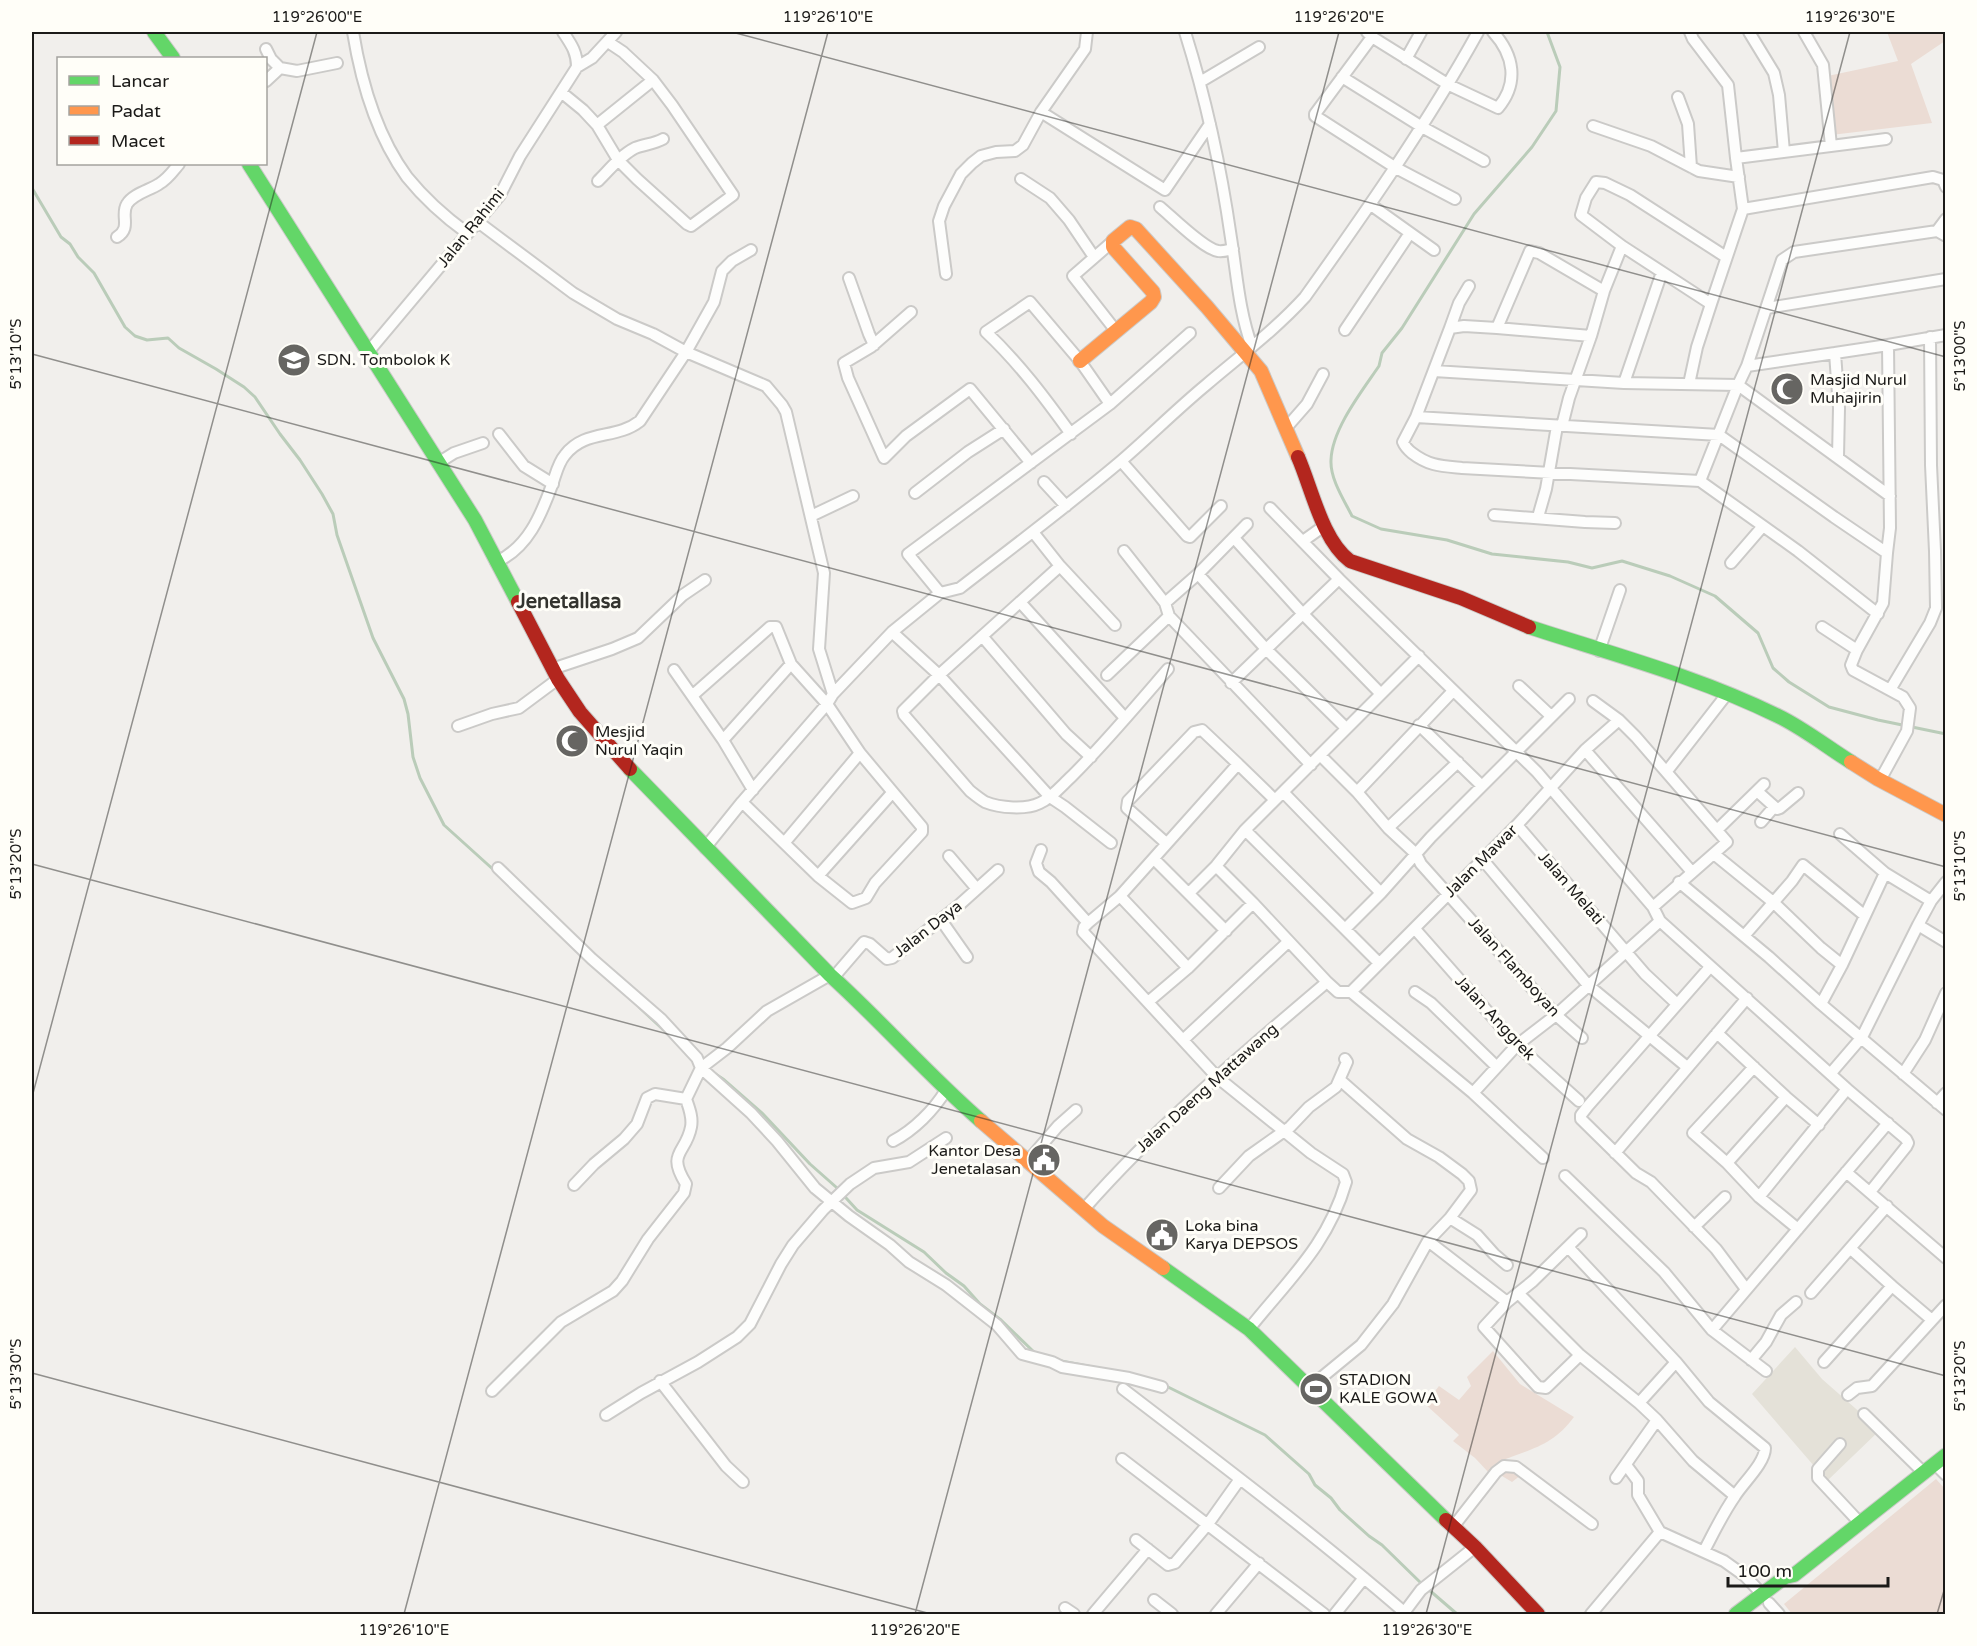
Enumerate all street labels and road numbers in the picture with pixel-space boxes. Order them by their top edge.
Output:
street label: Jalan Rahimi [433,184,509,272]
street label: Jalan Mawar [1440,820,1522,902]
street label: Jalan Melati [1534,847,1608,929]
street label: Jalan Daya [890,896,966,962]
street label: Jalan Flamboyan [1464,913,1564,1021]
street label: Jalan Anggrek [1451,971,1540,1065]
street label: Jalan Daeng Mattawang [1132,1019,1282,1157]

